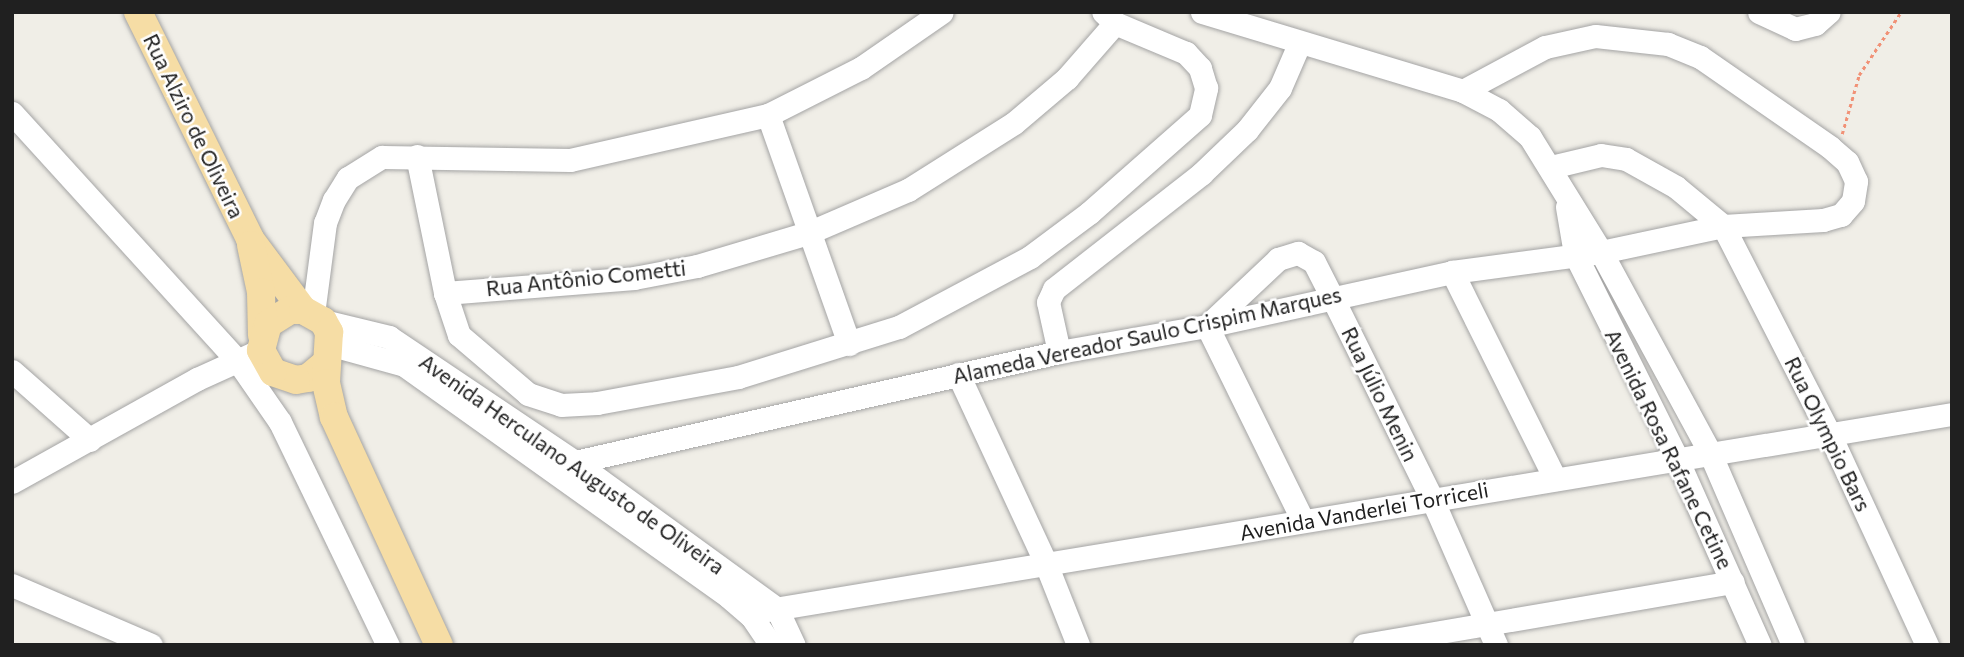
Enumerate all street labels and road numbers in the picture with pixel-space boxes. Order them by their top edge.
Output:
street label: Rua Alziro de Oliveira [138,30,250,222]
street label: Rua Antônio Cometti [485,255,687,301]
street label: Alameda Vereador Saulo Crispim Marques [950,281,1344,389]
street label: Rua Júlio Menin [1337,323,1423,465]
street label: Avenida Rosa Rafane Cetine [1600,325,1738,573]
street label: Avenida Herculano Augusto de Oliveira [415,349,729,579]
street label: Rua Olympio Bars [1780,353,1876,515]
street label: Avenida Vanderlei Torriceli [1238,477,1490,545]

